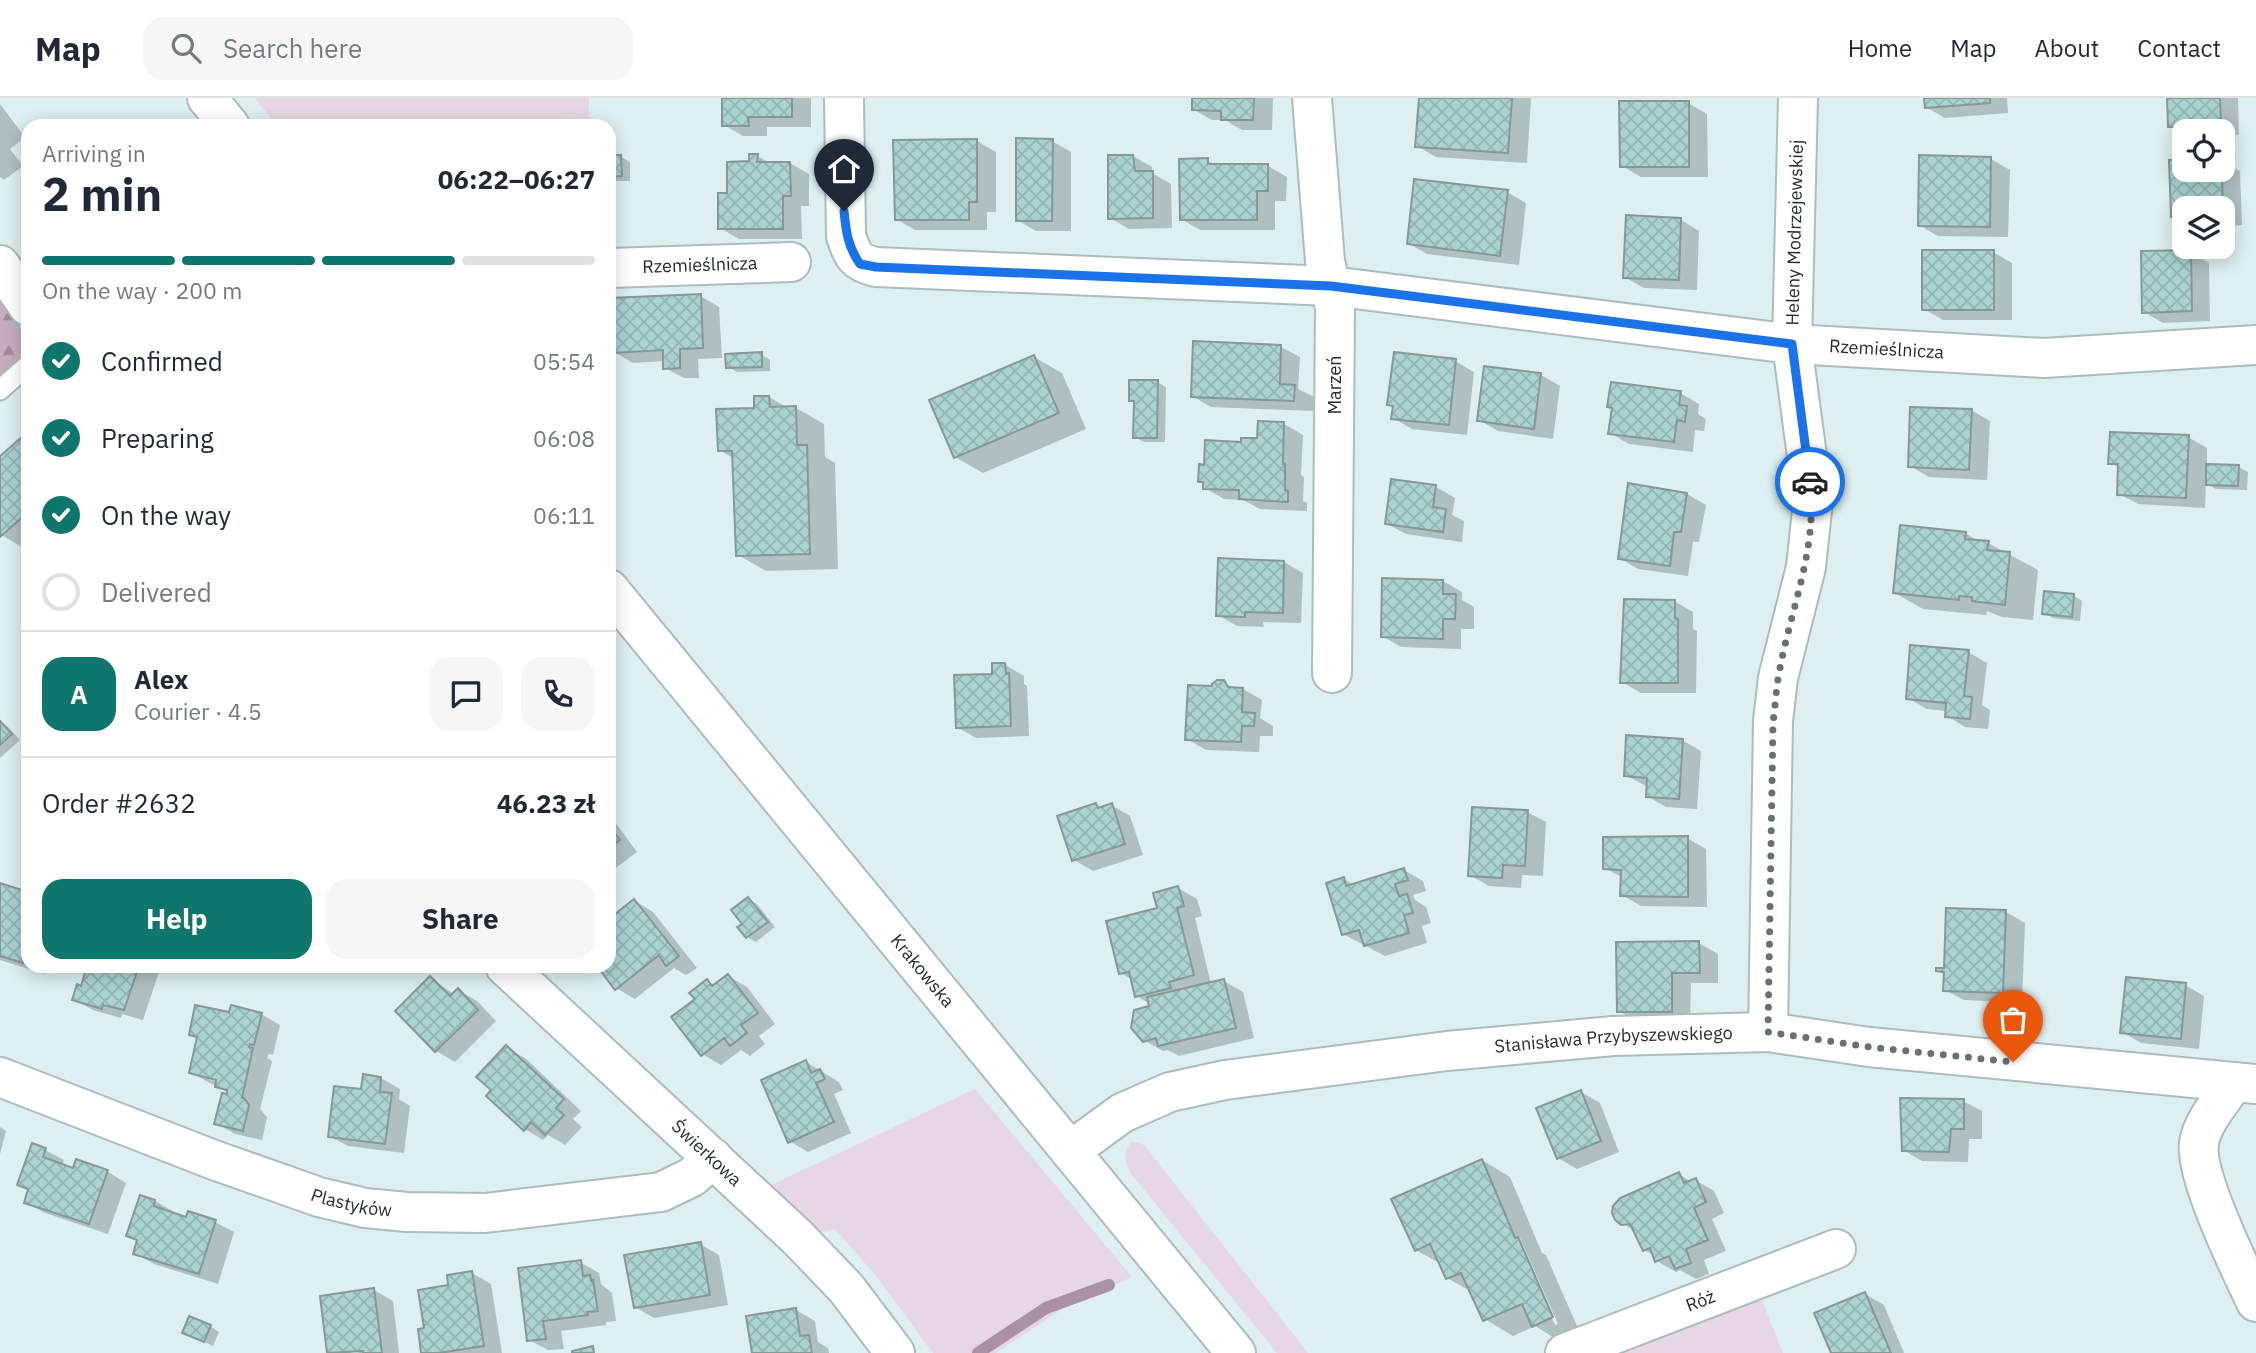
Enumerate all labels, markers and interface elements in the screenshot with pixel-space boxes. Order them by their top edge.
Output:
search box [143,17,633,80]
text: Map [35,27,101,70]
icon: search [167,29,205,67]
text: Search here [223,31,362,65]
text: Home [1848,32,1912,64]
text: Map [1950,32,1996,64]
text: About [2034,32,2099,64]
text: Contact [2137,32,2221,64]
map controls [2172,119,2235,259]
button: locate [2172,119,2235,182]
text: Arriving in [42,138,146,168]
pin [814,139,874,211]
street label: Heleny Modrzejewskiej [1780,139,1808,326]
icon: home [825,150,863,188]
text: 06:22–06:27 [438,162,595,196]
text: 2 min [42,164,162,224]
button: layers [2172,196,2235,259]
street label: Rzemieślnicza [642,251,758,278]
text: On the way · 200 m [42,275,242,305]
street label: Rzemieślnicza [1828,334,1945,363]
icon: check [42,342,80,380]
text: Confirmed [101,344,223,378]
text: 05:54 [533,346,595,376]
street label: Marzeń [1323,355,1346,415]
icon: check [42,419,80,457]
text: Preparing [101,421,214,455]
text: 06:08 [533,423,595,453]
courier [1775,447,1845,517]
icon: car [1791,463,1829,501]
icon: check [42,496,80,534]
text: On the way [101,498,231,532]
text: 06:11 [533,500,595,530]
text: Delivered [101,575,212,609]
button: chat [429,657,503,731]
button: phone [521,657,595,731]
text: Alex [134,662,188,696]
text: A [70,677,88,711]
text: Courier · 4.5 [134,696,262,726]
text: Order #2632 [42,786,196,820]
text: 46.23 zł [497,786,595,820]
button: Help [42,879,312,959]
button: Share [326,879,595,959]
street label: Krakowska [886,929,960,1012]
pin [1983,990,2043,1062]
icon: bag [1994,1001,2032,1039]
street label: Stanisława Przybyszewskiego [1493,1021,1733,1058]
street label: Świerkowa [667,1114,747,1191]
street label: Plastyków [308,1183,393,1222]
street label: Róż [1682,1285,1718,1317]

